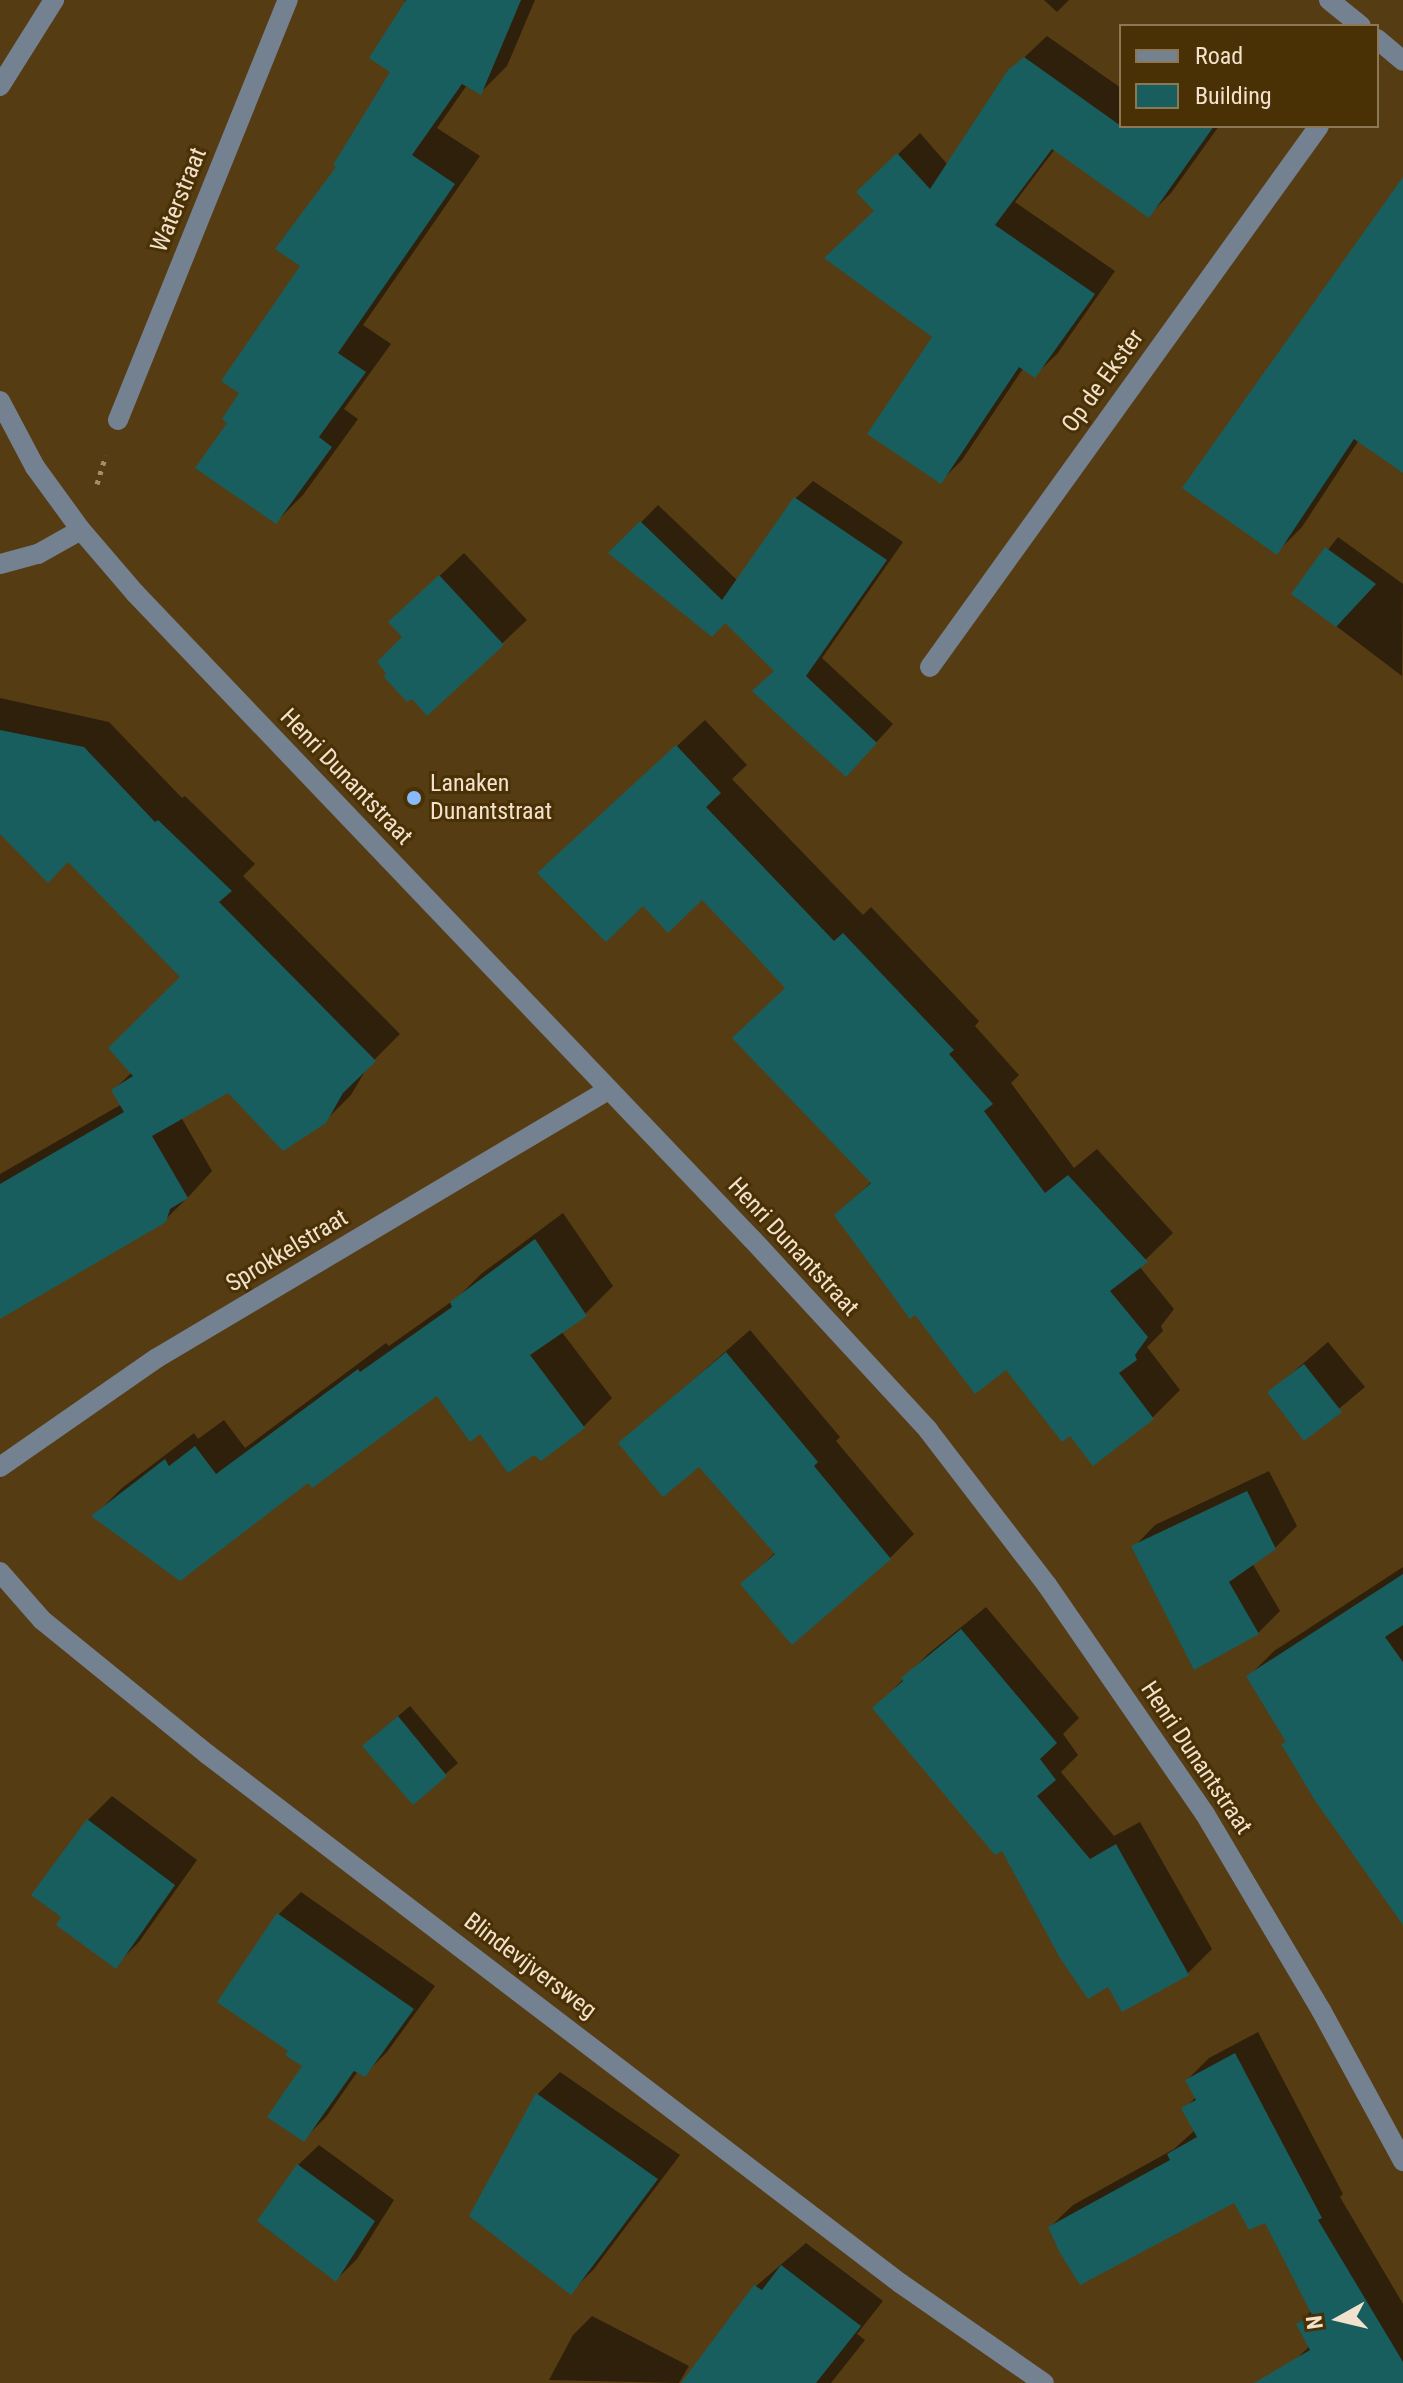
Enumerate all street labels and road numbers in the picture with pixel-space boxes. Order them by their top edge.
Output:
street label: Waterstraat [145,144,213,256]
street label: Op de Ekster [1056,324,1150,438]
street label: Henri Dunantstraat [274,703,418,851]
street label: Henri Dunantstraat [722,1172,864,1322]
street label: Sprokkelstraat [221,1203,353,1299]
street label: Henri Dunantstraat [1134,1676,1258,1840]
street label: Blindevijversweg [458,1907,602,2025]

